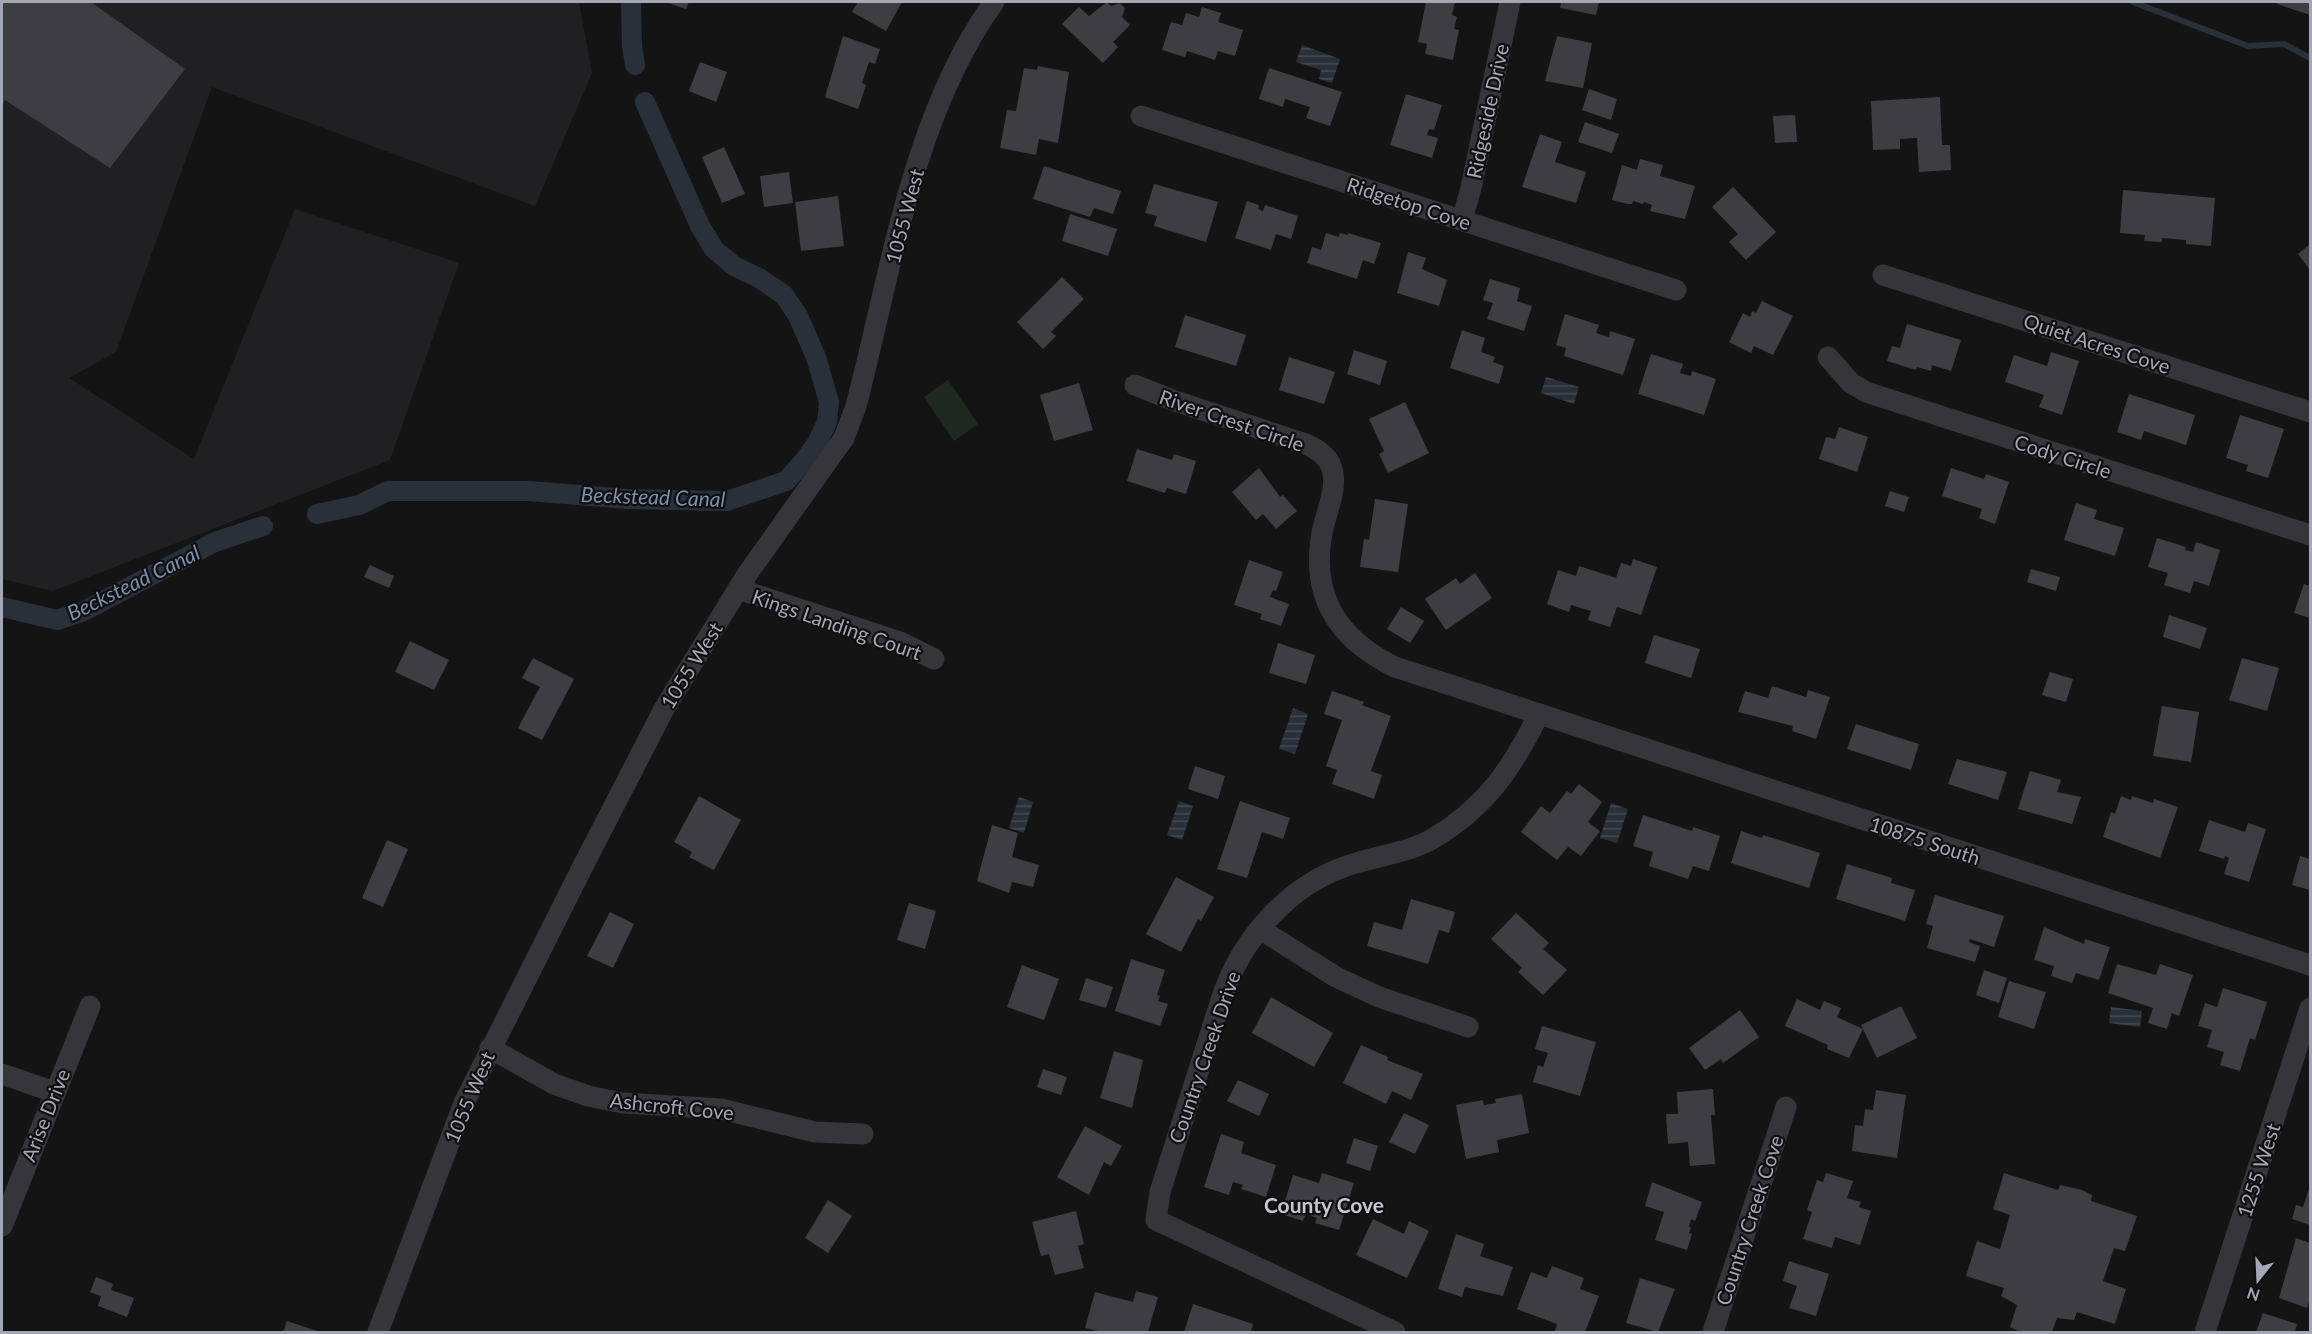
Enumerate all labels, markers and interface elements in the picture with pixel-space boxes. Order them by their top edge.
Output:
street label: Ridgeside Drive [1461,41,1513,181]
street label: 1055 West [880,166,928,266]
street label: Ridgetop Cove [1344,172,1474,234]
street label: Quiet Acres Cove [2021,308,2173,378]
street label: River Crest Circle [1157,384,1307,456]
street label: Cody Circle [2012,429,2114,483]
water label: Beckstead Canal [580,481,726,511]
water label: Beckstead Canal [62,539,204,625]
street label: Kings Landing Court [749,584,925,664]
street label: 1055 West [655,617,727,713]
street label: 10875 South [1867,811,1983,869]
street label: Country Creek Drive [1163,968,1245,1146]
street label: 1055 West [439,1048,499,1146]
street label: Arise Drive [16,1065,74,1165]
street label: Ashcroft Cove [609,1088,735,1124]
street label: 1255 West [2232,1120,2284,1220]
street label: Country Creek Cove [1710,1132,1788,1308]
district label: County Cove [1264,1192,1384,1217]
north arrow [2228,1250,2288,1310]
text: N [2244,1284,2262,1306]

